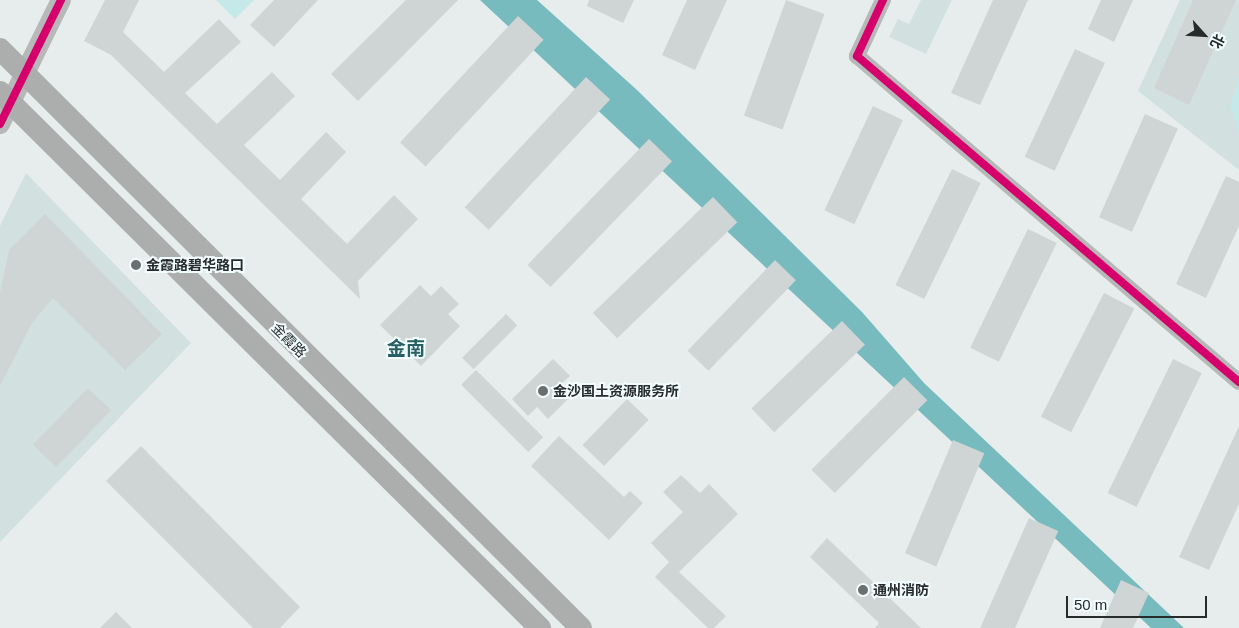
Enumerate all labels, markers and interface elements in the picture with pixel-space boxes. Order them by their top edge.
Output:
north arrow [1179,10,1229,60]
text: 北 [1207,32,1228,51]
place label: 金霞路碧华路口 [146,257,244,273]
marker: 金霞路碧华路口 [130,259,142,271]
street label: 金霞路 [268,319,310,361]
district label: 金南 [387,338,425,360]
place label: 金沙国土资源服务所 [553,383,679,399]
marker: 金沙国土资源服务所 [537,385,549,397]
place label: 通州消防 [873,582,929,598]
marker: 通州消防 [857,584,869,596]
scale bar [1069,586,1210,618]
text: 50 m [1074,596,1107,613]

